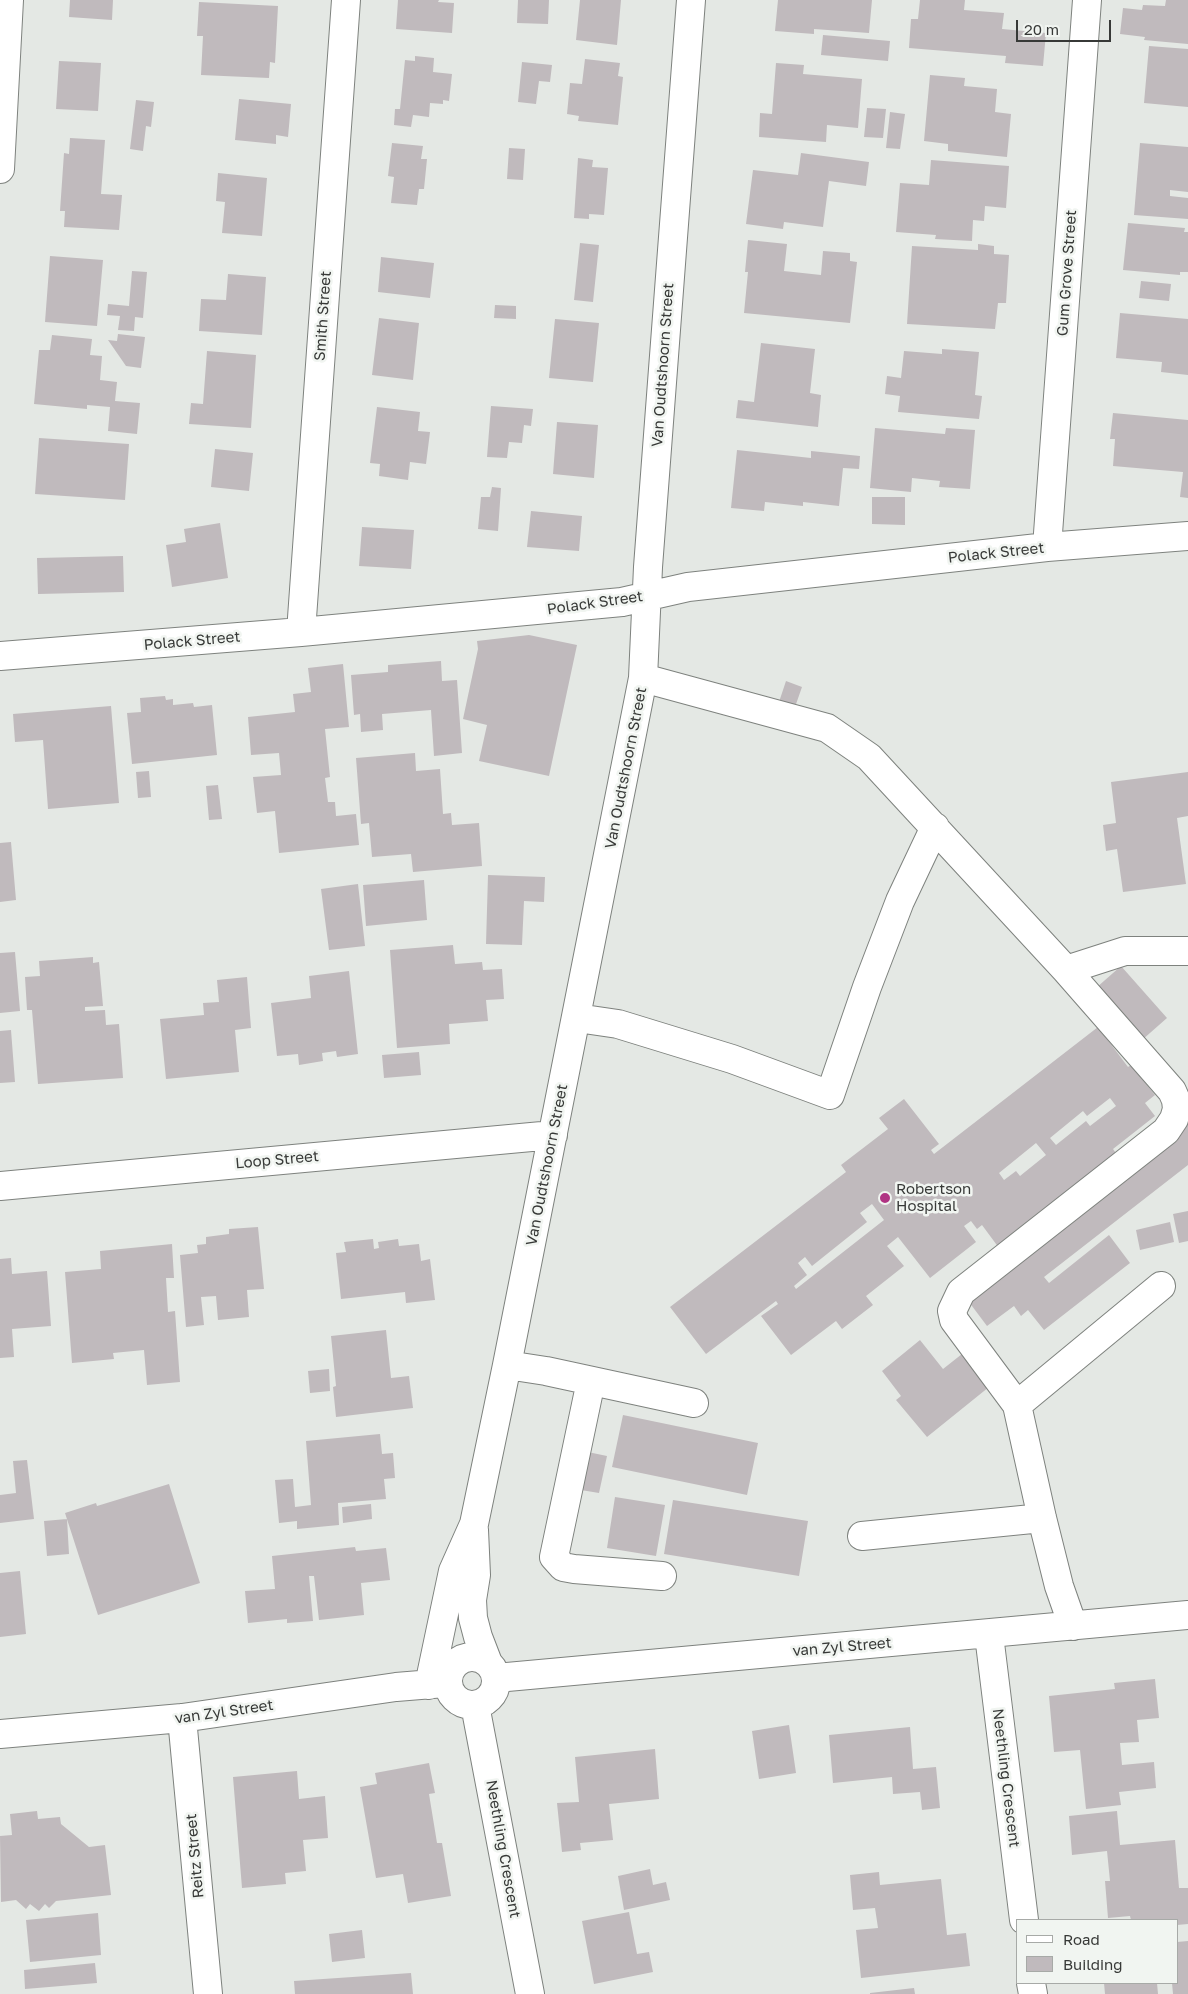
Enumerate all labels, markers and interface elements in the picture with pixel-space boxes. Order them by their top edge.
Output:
scale bar [1018,10,1113,42]
text: 20 m [1024,20,1059,38]
street label: Gum Grove Street [1054,209,1080,337]
street label: Smith Street [311,270,335,362]
street label: Van Oudtshoorn Street [648,282,678,448]
street label: Polack Street [947,539,1045,567]
street label: Polack Street [546,587,644,619]
street label: Polack Street [143,628,241,654]
street label: Van Oudtshoorn Street [601,686,651,850]
street label: Van Oudtshoorn Street [522,1083,572,1247]
street label: Loop Street [234,1147,320,1173]
place label: Robertson Hospital [896,1180,971,1215]
marker: Robertson Hospital [878,1191,892,1205]
street label: van Zyl Street [792,1634,892,1660]
street label: van Zyl Street [174,1696,274,1728]
street label: Neethling Crescent [989,1708,1023,1848]
street label: Neethling Crescent [482,1779,524,1919]
street label: Reitz Street [182,1813,208,1899]
legend [1016,1919,1178,1984]
text: Road [1063,1930,1100,1948]
text: Building [1063,1955,1123,1973]

